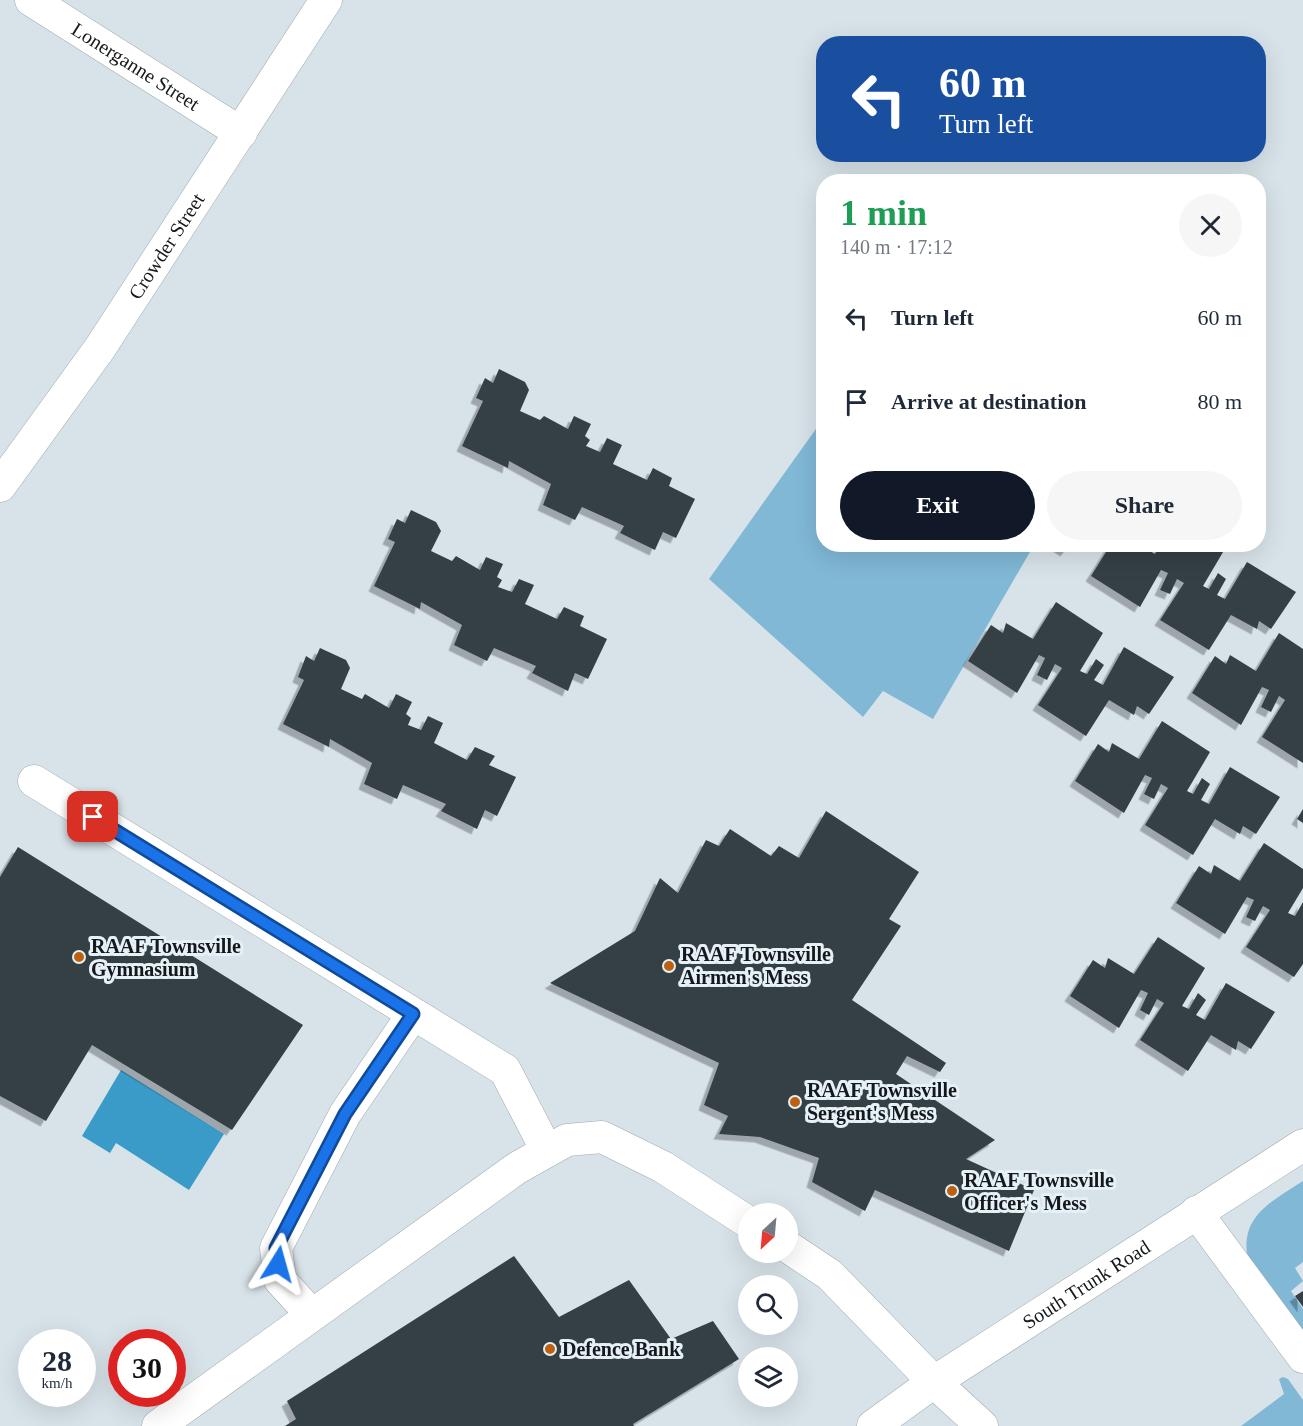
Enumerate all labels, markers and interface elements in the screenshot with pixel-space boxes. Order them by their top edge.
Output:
street label: Lonerganne Street [68,18,204,115]
icon: left [840,60,918,138]
text: 60 m [939,60,1027,106]
text: Turn left [939,109,1033,139]
street label: Crowder Street [124,189,209,303]
text: 1 min [840,193,927,233]
button: close [1179,194,1242,257]
text: 140 m · 17:12 [840,236,953,258]
icon: left [840,302,873,335]
text: Turn left [891,305,974,330]
text: 60 m [1197,305,1242,330]
icon: arrive [840,386,873,419]
text: Arrive at destination [891,389,1087,414]
text: 80 m [1197,389,1242,414]
button: Exit [840,471,1035,540]
button: Share [1047,471,1242,540]
pin [67,791,118,842]
icon: arrive [76,800,109,833]
place label: RAAF Townsville Gymnasium [91,935,241,981]
place label: RAAF Townsville Airmen's Mess [681,943,831,988]
marker: RAAF Townsville Gymnasium [72,950,86,964]
marker: RAAF Townsville Airmen's Mess [662,959,676,973]
place label: RAAF Townsville Sergent's Mess [807,1079,957,1125]
marker: RAAF Townsville Sergent's Mess [788,1095,802,1109]
place label: RAAF Townsville Officer's Mess [964,1169,1114,1214]
marker: RAAF Townsville Officer's Mess [945,1184,959,1198]
north arrow [738,1203,798,1263]
map controls [738,1203,798,1407]
position arrow [246,1232,310,1296]
street label: South Trunk Road [1018,1235,1154,1333]
button: search [738,1275,798,1335]
speed limit sign: 30 [108,1329,186,1407]
place label: Defence Bank [562,1338,681,1360]
marker: Defence Bank [543,1342,557,1356]
text: 28 [42,1344,72,1377]
button: layers [738,1347,798,1407]
text: km/h [42,1375,72,1391]

